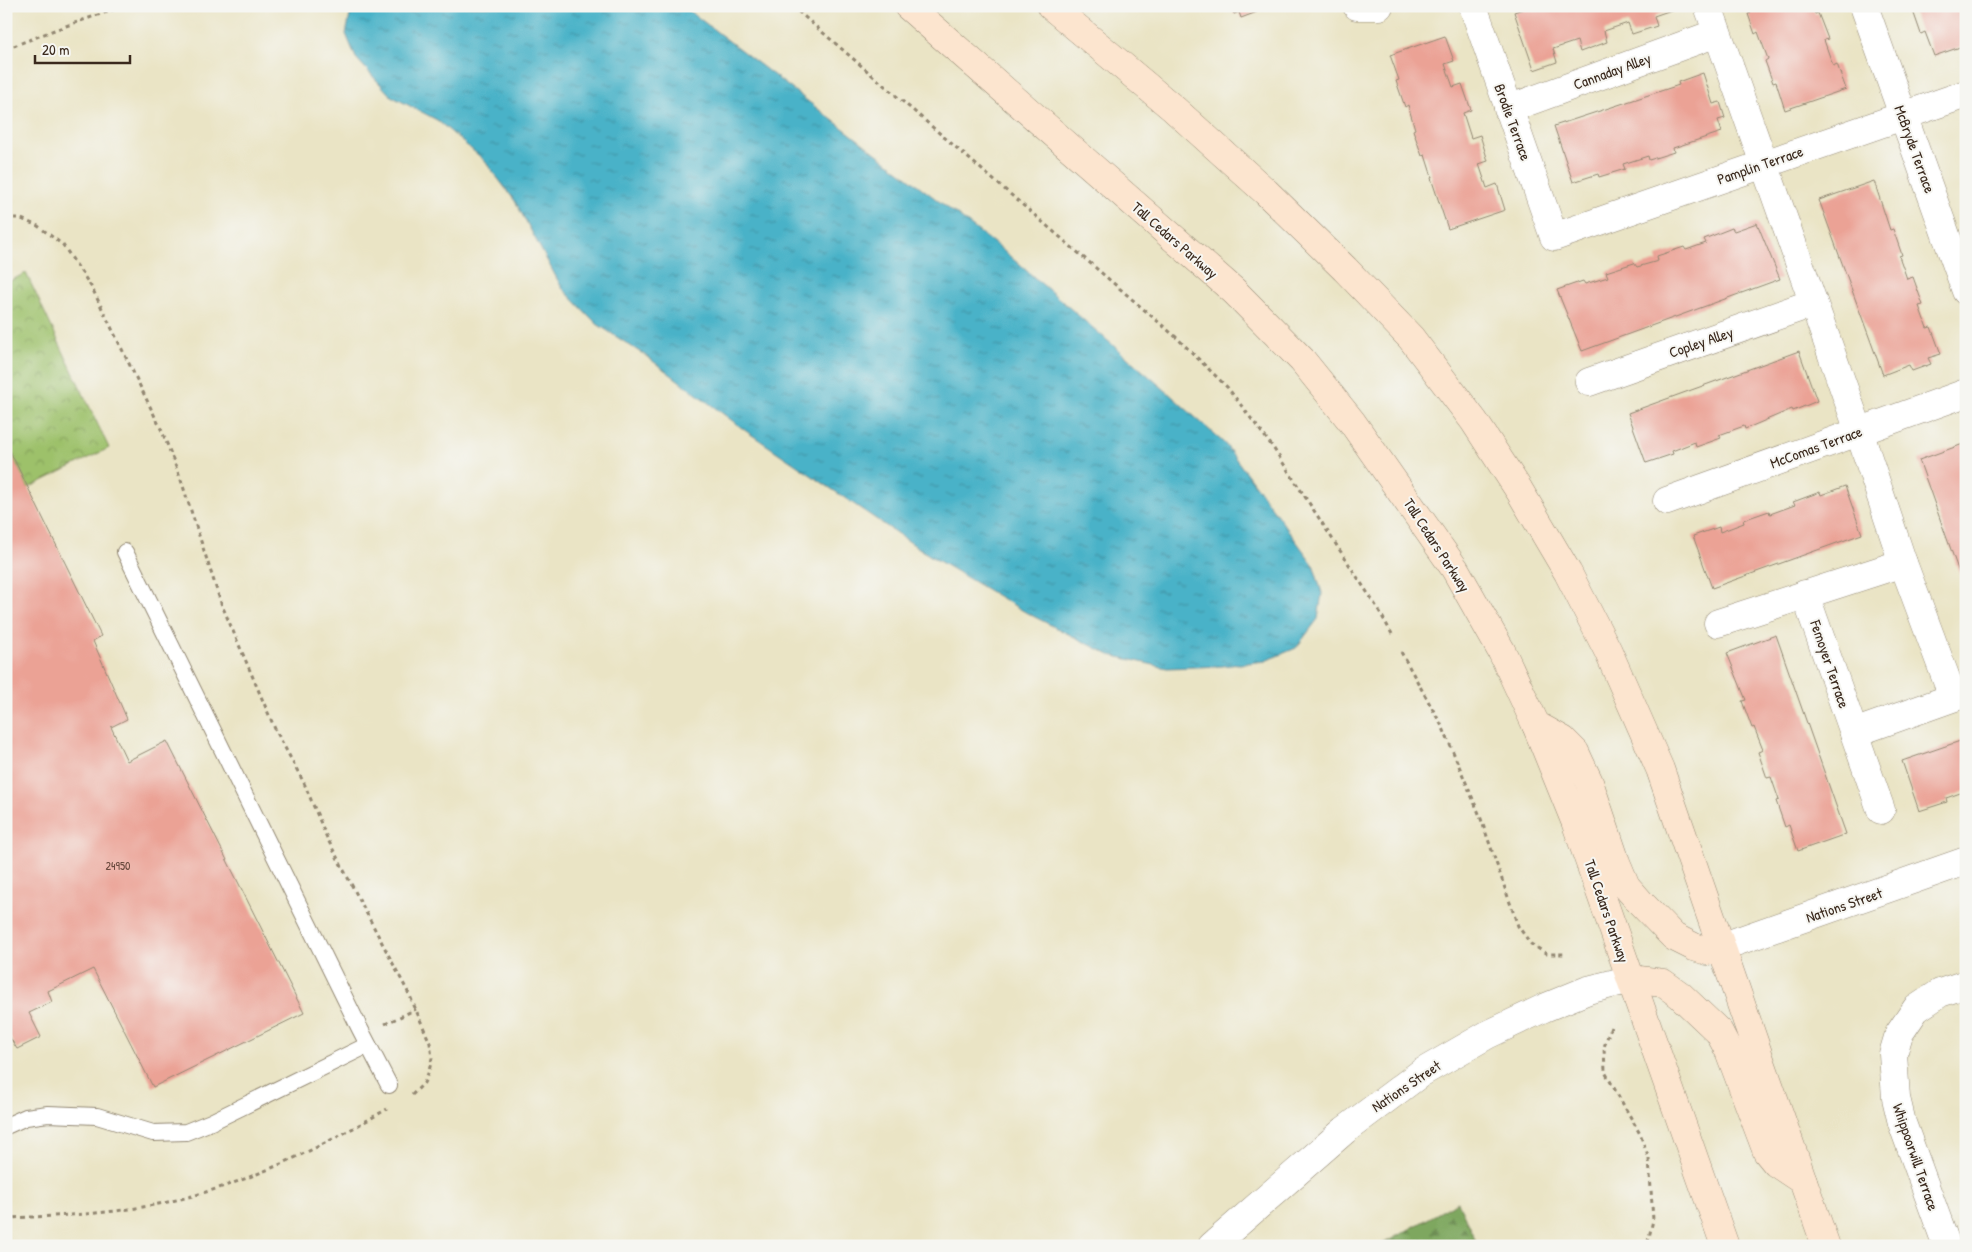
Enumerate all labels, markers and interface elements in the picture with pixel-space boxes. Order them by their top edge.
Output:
scale bar [35,32,130,64]
text: 20 m [42,39,69,60]
street label: Cannaday Alley [1570,47,1654,95]
street label: Brodie Terrace [1489,81,1537,163]
street label: McBryde Terrace [1889,102,1941,196]
street label: Pamplin Terrace [1714,140,1806,189]
street label: Tall Cedars Parkway [1127,197,1223,283]
street label: Copley Alley [1666,321,1736,363]
street label: McComas Terrace [1767,421,1865,473]
street label: Tall Cedars Parkway [1399,494,1475,596]
street label: Femoyer Terrace [1805,616,1855,711]
house number: 24950 [106,857,130,874]
street label: Tall Cedars Parkway [1579,857,1635,965]
street label: Nations Street [1803,882,1886,928]
street label: Nations Street [1367,1055,1445,1117]
street label: Whippoorwill Terrace [1888,1101,1944,1213]

